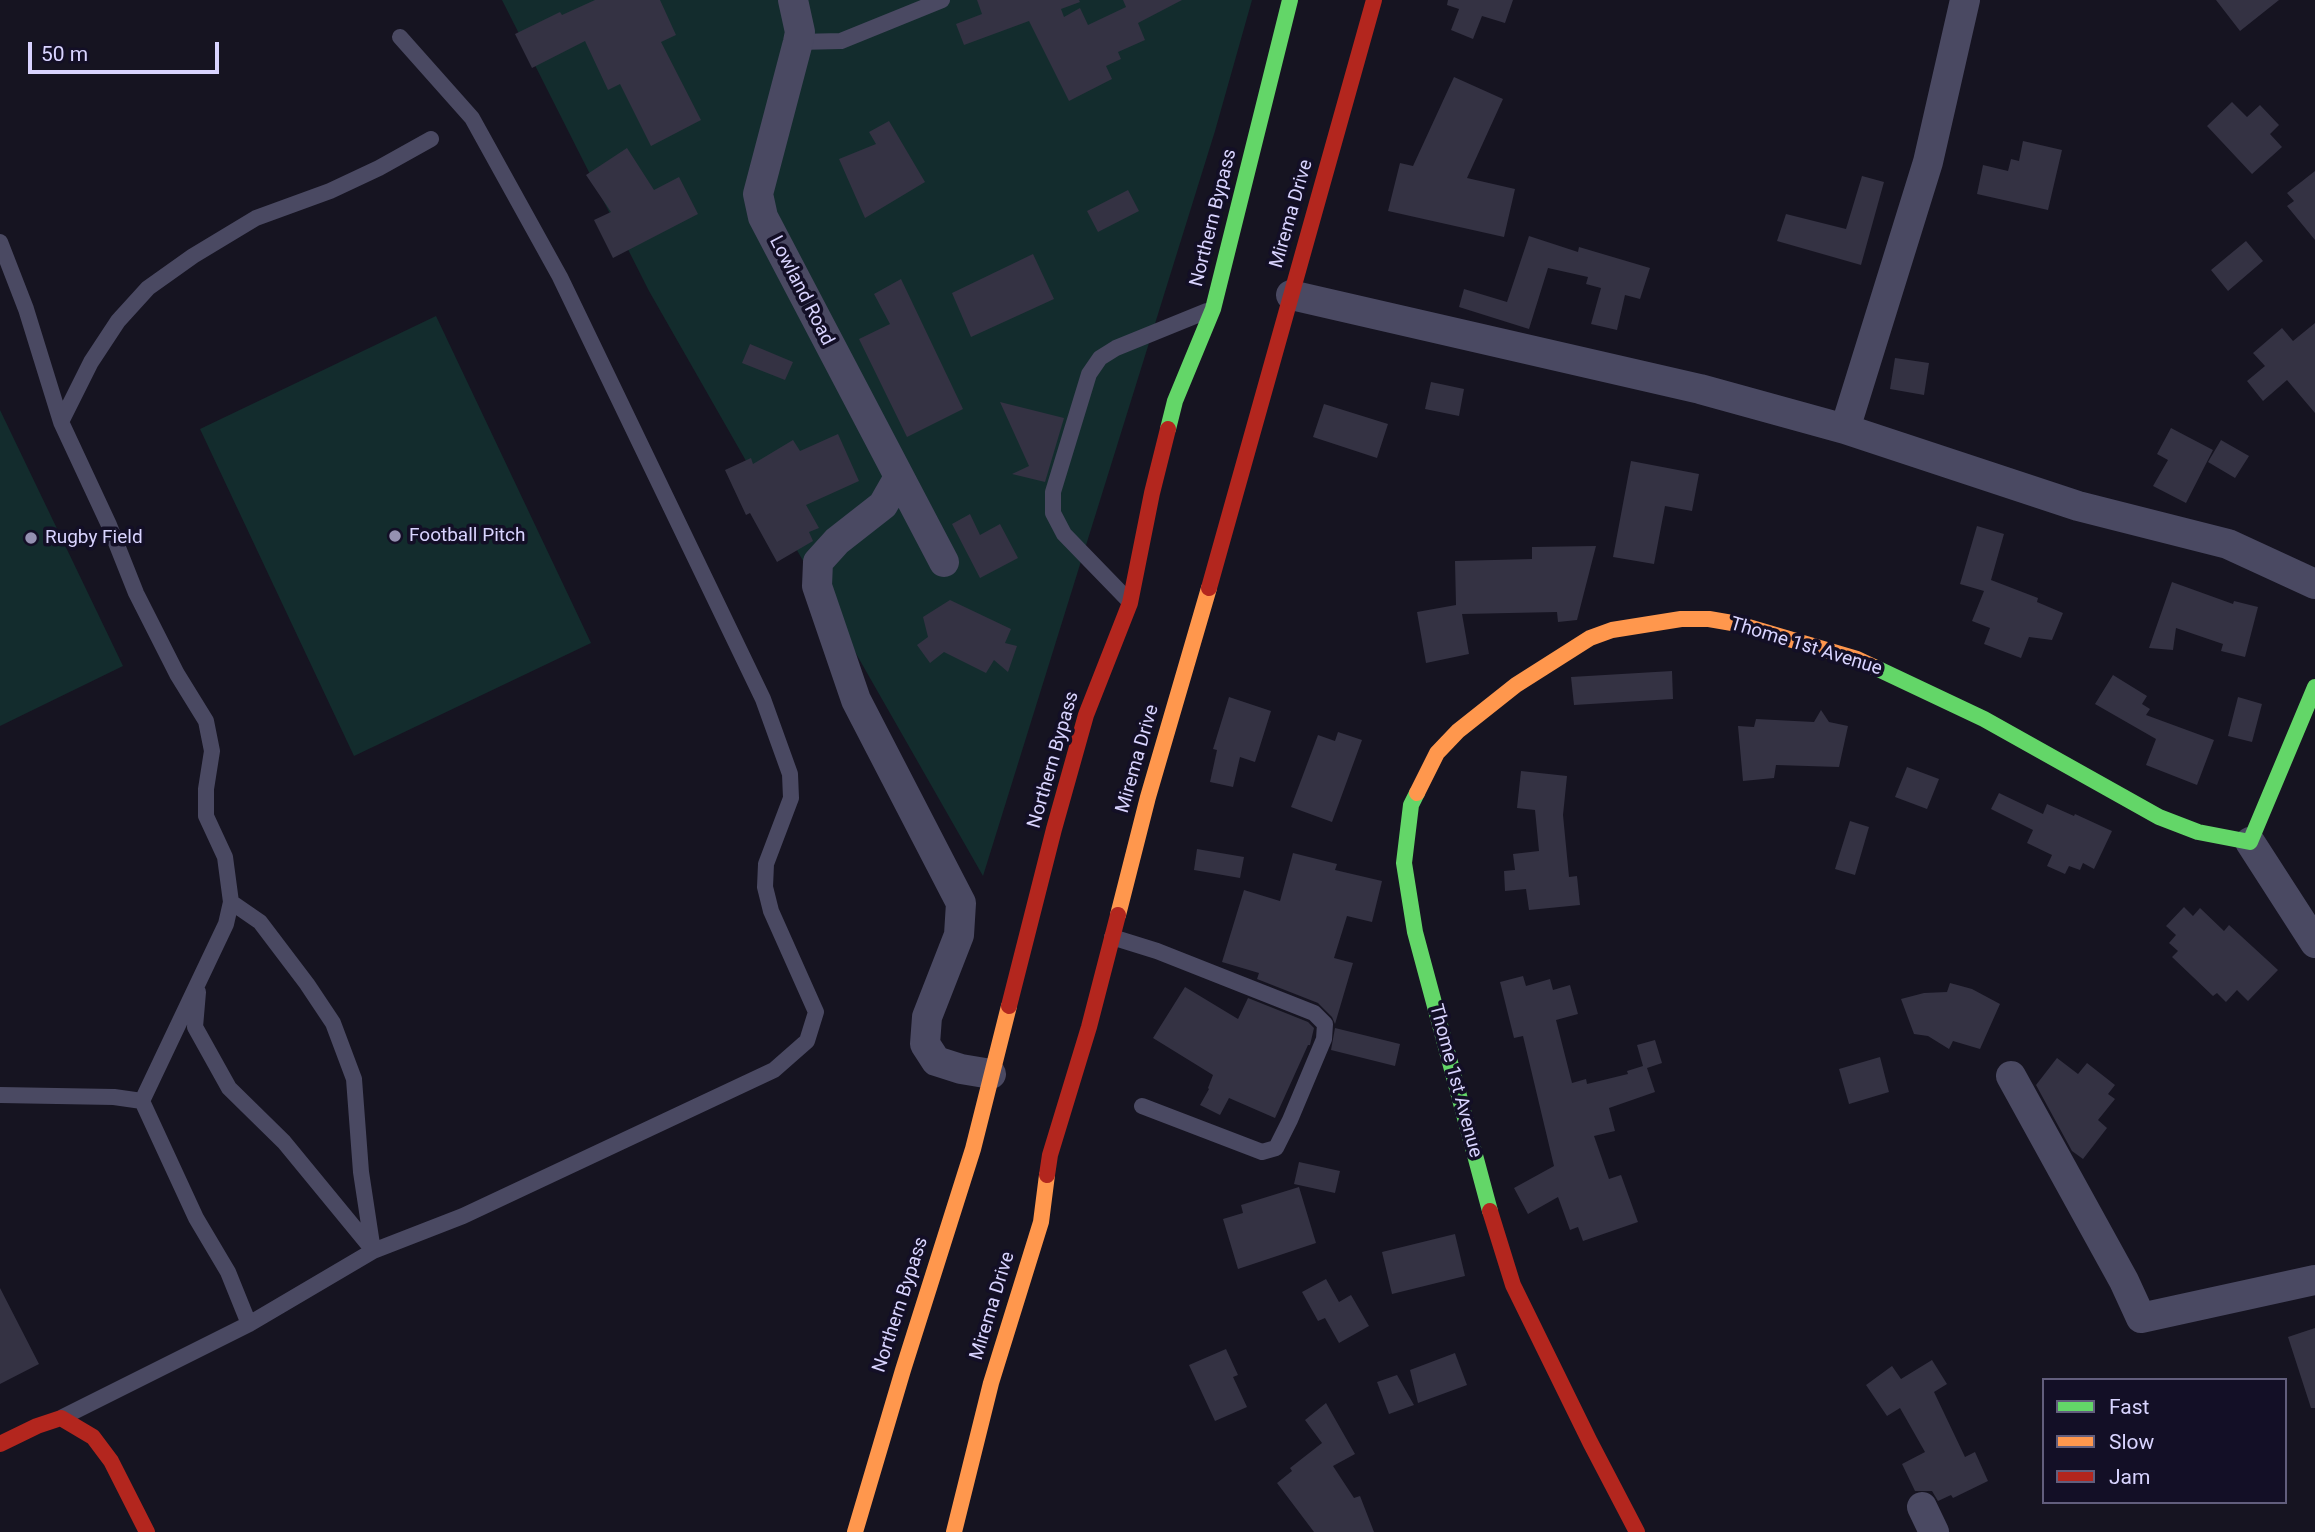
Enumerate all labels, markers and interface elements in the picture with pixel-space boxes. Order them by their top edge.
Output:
scale bar [32,28,222,72]
text: 50 m [41,42,88,66]
street label: Northern Bypass [1186,147,1242,289]
street label: Mirema Drive [1266,157,1318,271]
street label: Lowland Road [764,232,838,350]
place label: Football Pitch [409,525,525,547]
place label: Rugby Field [45,527,143,549]
marker: Football Pitch [387,528,403,544]
marker: Rugby Field [23,530,39,546]
street label: Thome 1st Avenue [1727,613,1885,681]
street label: Northern Bypass [1024,689,1084,831]
street label: Mirema Drive [1112,702,1164,816]
street label: Thome 1st Avenue [1424,1002,1486,1160]
street label: Northern Bypass [868,1234,934,1376]
street label: Mirema Drive [966,1249,1020,1363]
legend [2042,1378,2287,1504]
text: Fast [2109,1395,2149,1419]
text: Slow [2109,1430,2154,1454]
text: Jam [2109,1465,2150,1489]

